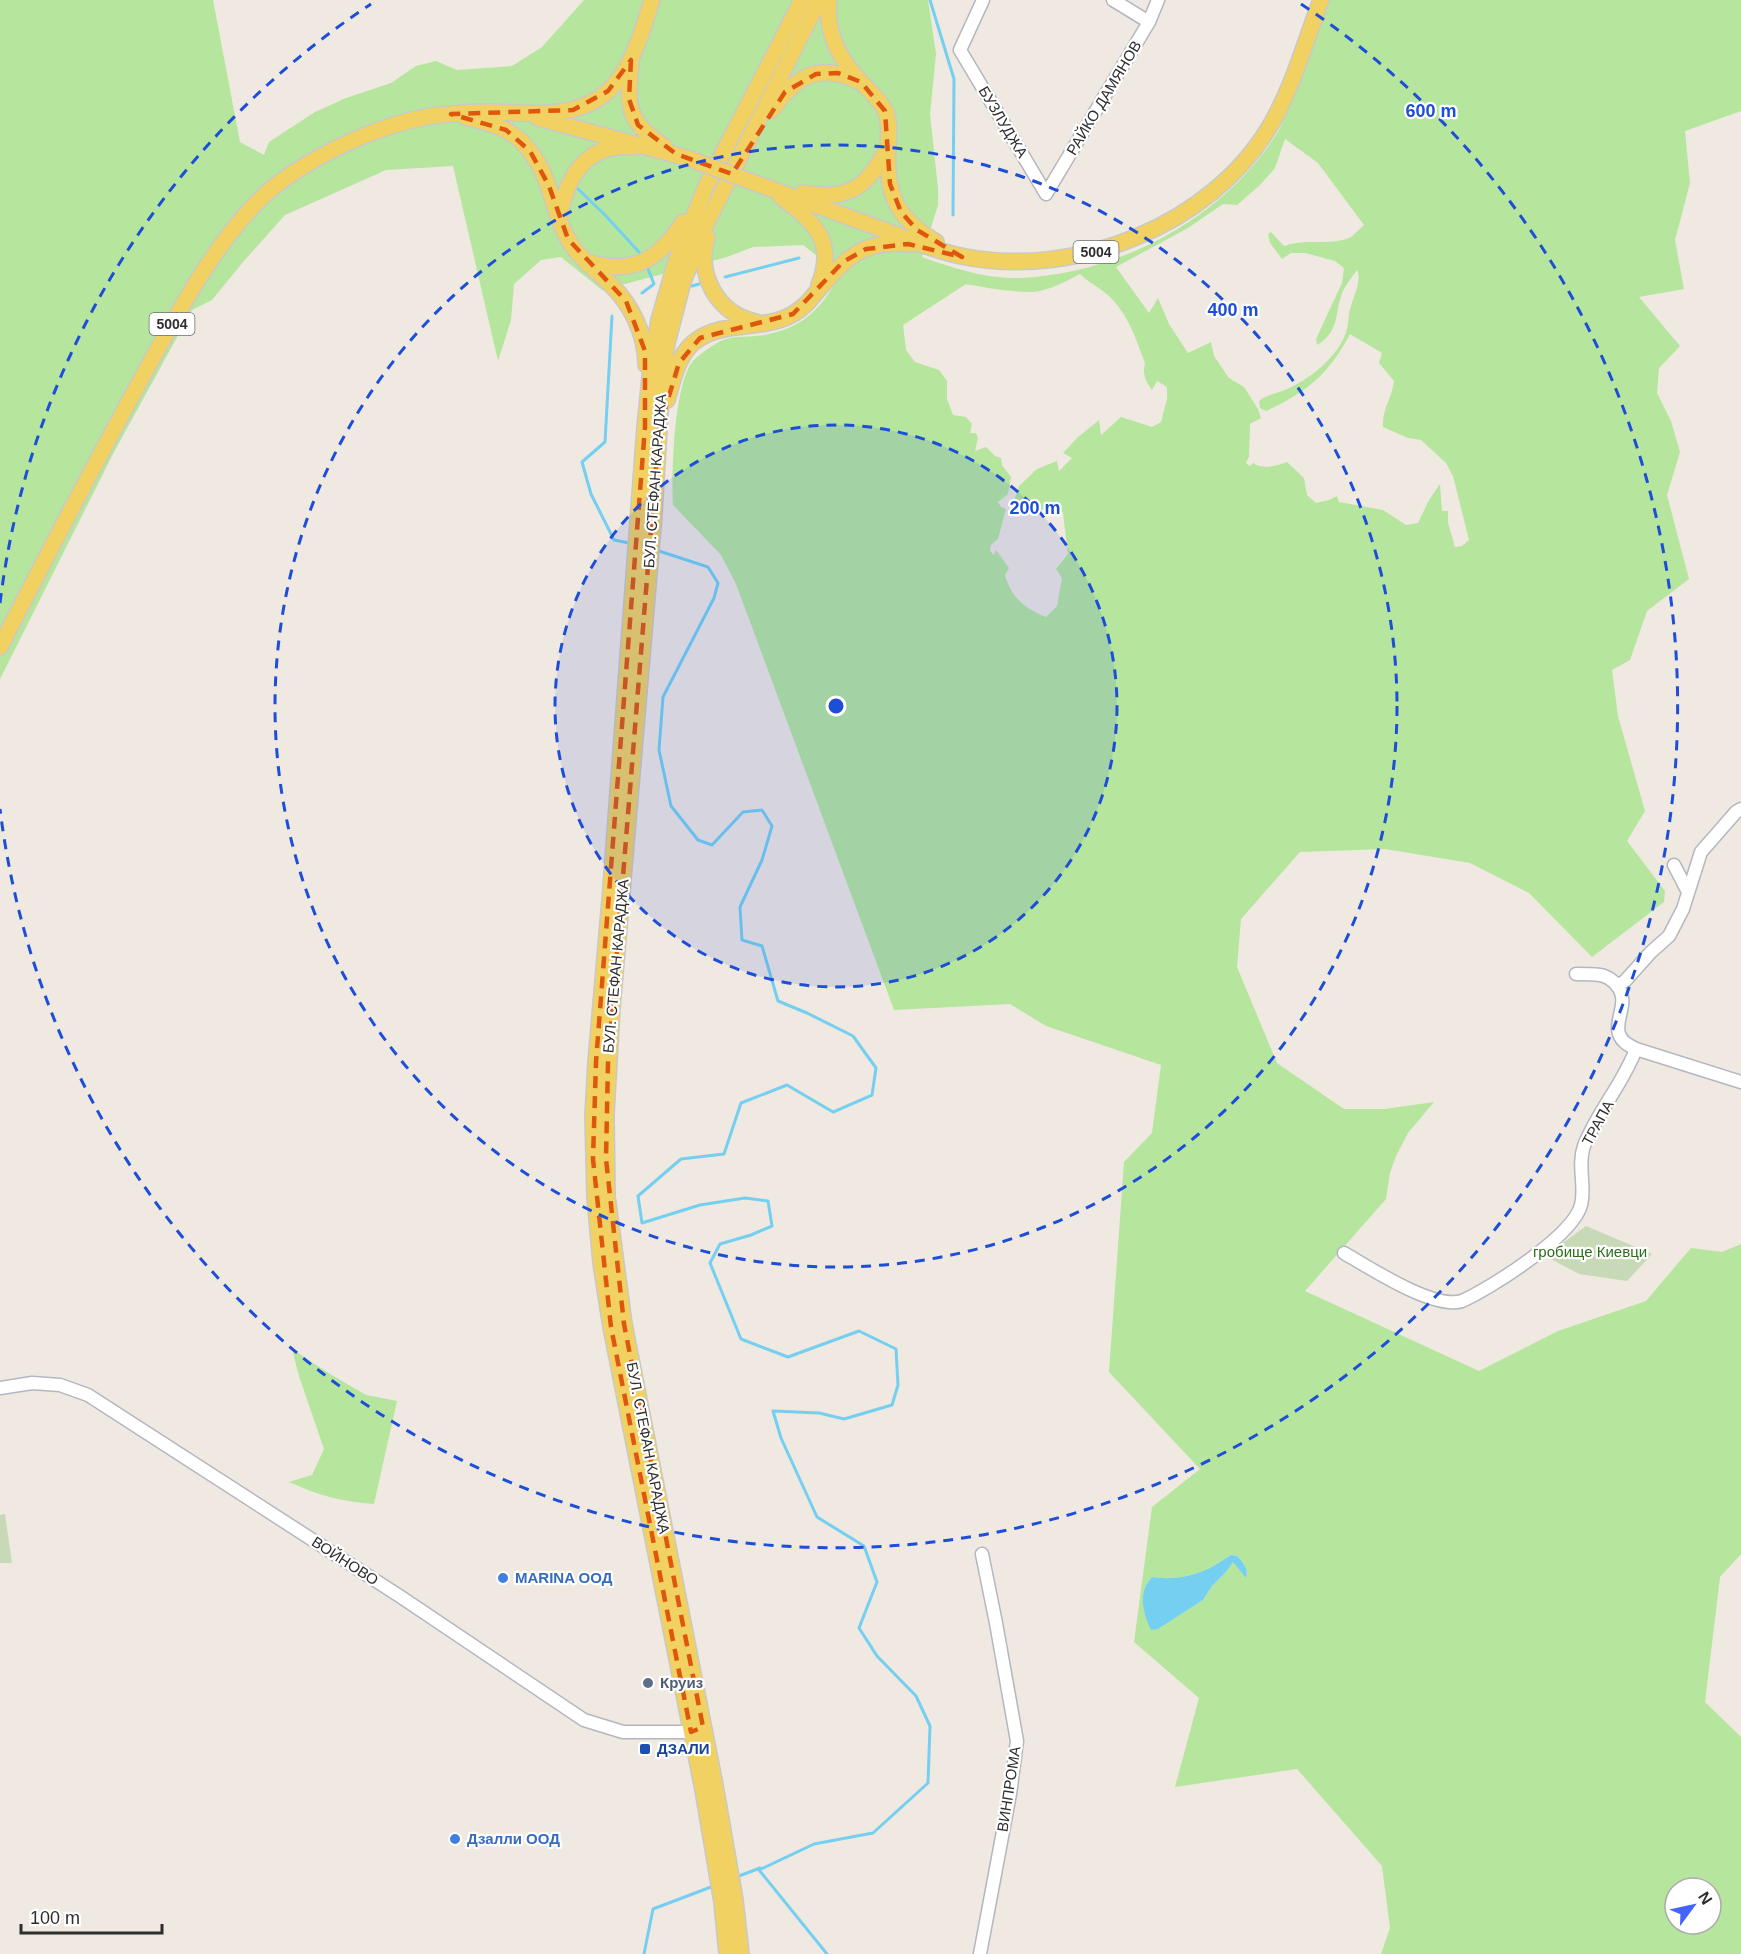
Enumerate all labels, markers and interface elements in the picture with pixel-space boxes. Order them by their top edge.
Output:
street label: РАЙКО ДАМЯНОВ [1063,38,1144,158]
street label: БУЗЛУДЖА [975,83,1031,161]
text: 600 m [1405,101,1457,121]
road number: 5004 [1074,241,1118,263]
text: 400 m [1207,300,1259,320]
road number: 5004 [150,313,195,335]
street label: БУЛ. СТЕФАН КАРАДЖА [640,393,669,569]
text: 200 m [1009,498,1061,518]
centre of rings [826,696,846,716]
street label: БУЛ. СТЕФАН КАРАДЖА [599,878,632,1054]
street label: ТРАПА [1578,1097,1617,1148]
park label: гробище Киевци [1533,1243,1647,1260]
street label: БУЛ. СТЕФАН КАРАДЖА [623,1361,673,1535]
street label: ВОЙНОВО [309,1533,382,1588]
place label: MARINA ООД [515,1569,613,1586]
marker: MARINA ООД [496,1571,510,1585]
place label: Круиз [660,1674,703,1691]
marker: Круиз [641,1676,655,1690]
place label: ДЗАЛИ [657,1740,710,1757]
marker: ДЗАЛИ [638,1742,652,1756]
street label: ВИНПРОМА [993,1745,1024,1833]
place label: Дзалли ООД [467,1830,560,1847]
marker: Дзалли ООД [448,1832,462,1846]
north arrow [1663,1876,1723,1936]
text: N [1695,1889,1715,1908]
scale bar [21,1897,162,1935]
text: 100 m [30,1908,80,1928]

